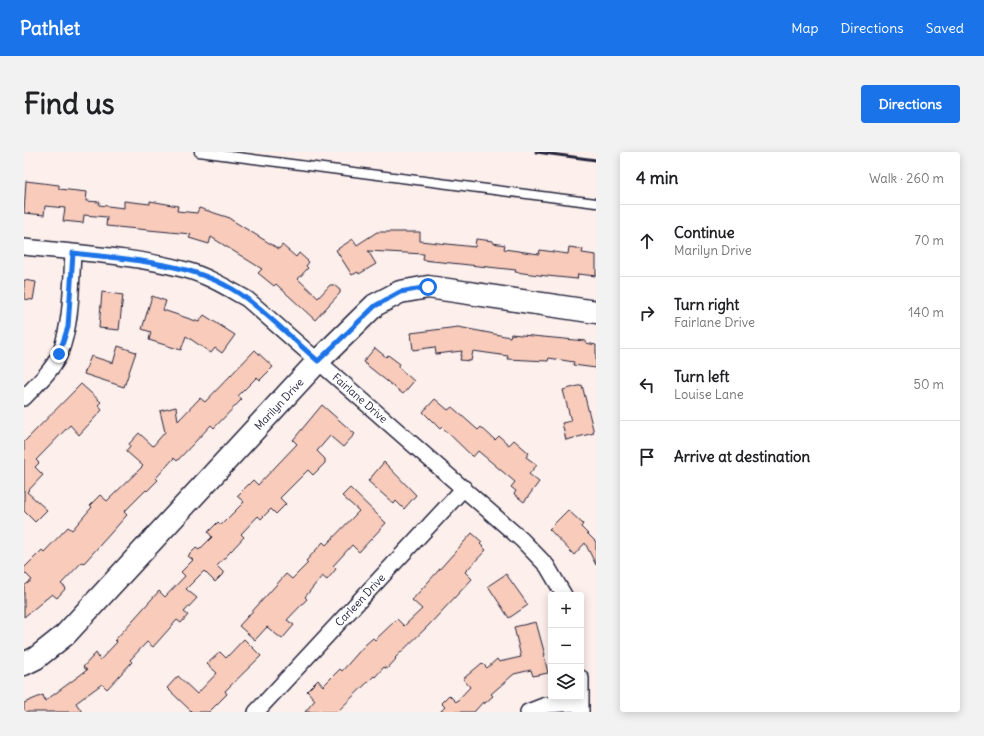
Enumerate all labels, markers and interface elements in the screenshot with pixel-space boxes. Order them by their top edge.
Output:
text: Pathlet [20,16,80,40]
text: Map [791,19,818,37]
text: Directions [840,19,904,37]
text: Saved [926,19,964,37]
button: Directions [861,85,960,123]
text: Find us [24,86,115,122]
text: 4 min [636,167,678,189]
text: Walk · 260 m [869,170,944,187]
text: Continue [674,223,735,242]
icon: ahead [636,230,658,252]
text: 70 m [915,232,944,249]
text: Marilyn Drive [674,242,752,259]
route start [419,278,437,296]
text: Turn right [674,295,739,314]
icon: right [636,302,658,324]
text: 140 m [908,304,944,321]
text: Fairlane Drive [674,314,755,331]
route end [50,345,68,363]
text: Turn left [674,367,729,386]
street label: Fairlane Drive [330,370,391,426]
icon: left [636,374,658,396]
street label: Marilyn Drive [251,375,307,433]
text: 50 m [913,376,944,393]
text: Louise Lane [674,386,744,403]
icon: arrive [636,446,658,468]
text: Arrive at destination [674,447,810,466]
street label: Carleen Drive [332,571,388,629]
map controls [548,592,584,700]
button: + [548,592,584,628]
button: − [548,628,584,664]
button: layers [548,664,584,700]

